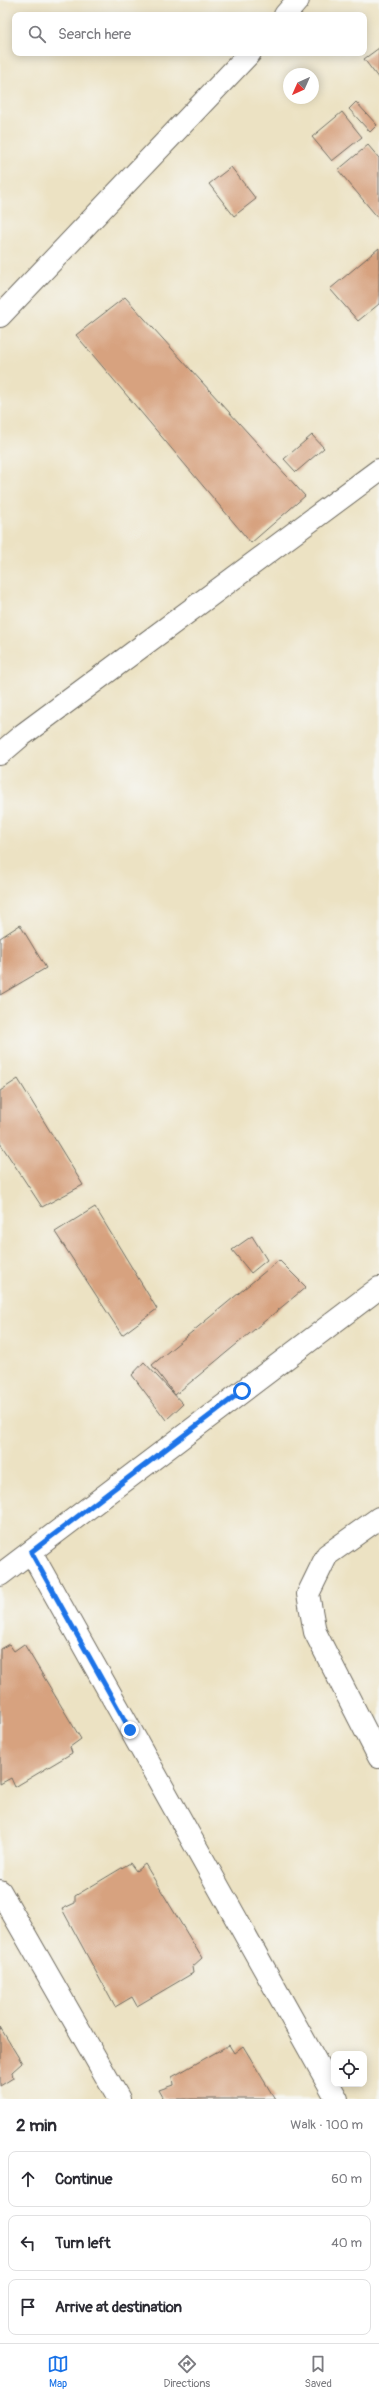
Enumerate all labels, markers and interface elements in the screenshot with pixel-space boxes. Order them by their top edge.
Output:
search box [12,12,367,56]
icon: search [26,23,48,45]
text: Search here [58,25,131,44]
north arrow [283,68,319,104]
route start [233,1382,251,1400]
route end [121,1721,139,1739]
map controls [331,2051,367,2087]
button: locate [331,2051,367,2087]
text: 2 min [16,2115,57,2136]
text: Walk · 100 m [290,2117,363,2133]
icon: ahead [17,2168,39,2190]
text: Continue [55,2170,113,2189]
text: 60 m [331,2171,362,2187]
icon: left [17,2232,39,2254]
text: Turn left [55,2234,111,2253]
text: 40 m [331,2235,362,2251]
icon: arrive [17,2296,39,2318]
text: Arrive at destination [55,2298,182,2317]
tab: Map [47,2353,69,2390]
tab: Directions [163,2353,210,2390]
tab: Saved [305,2353,332,2390]

